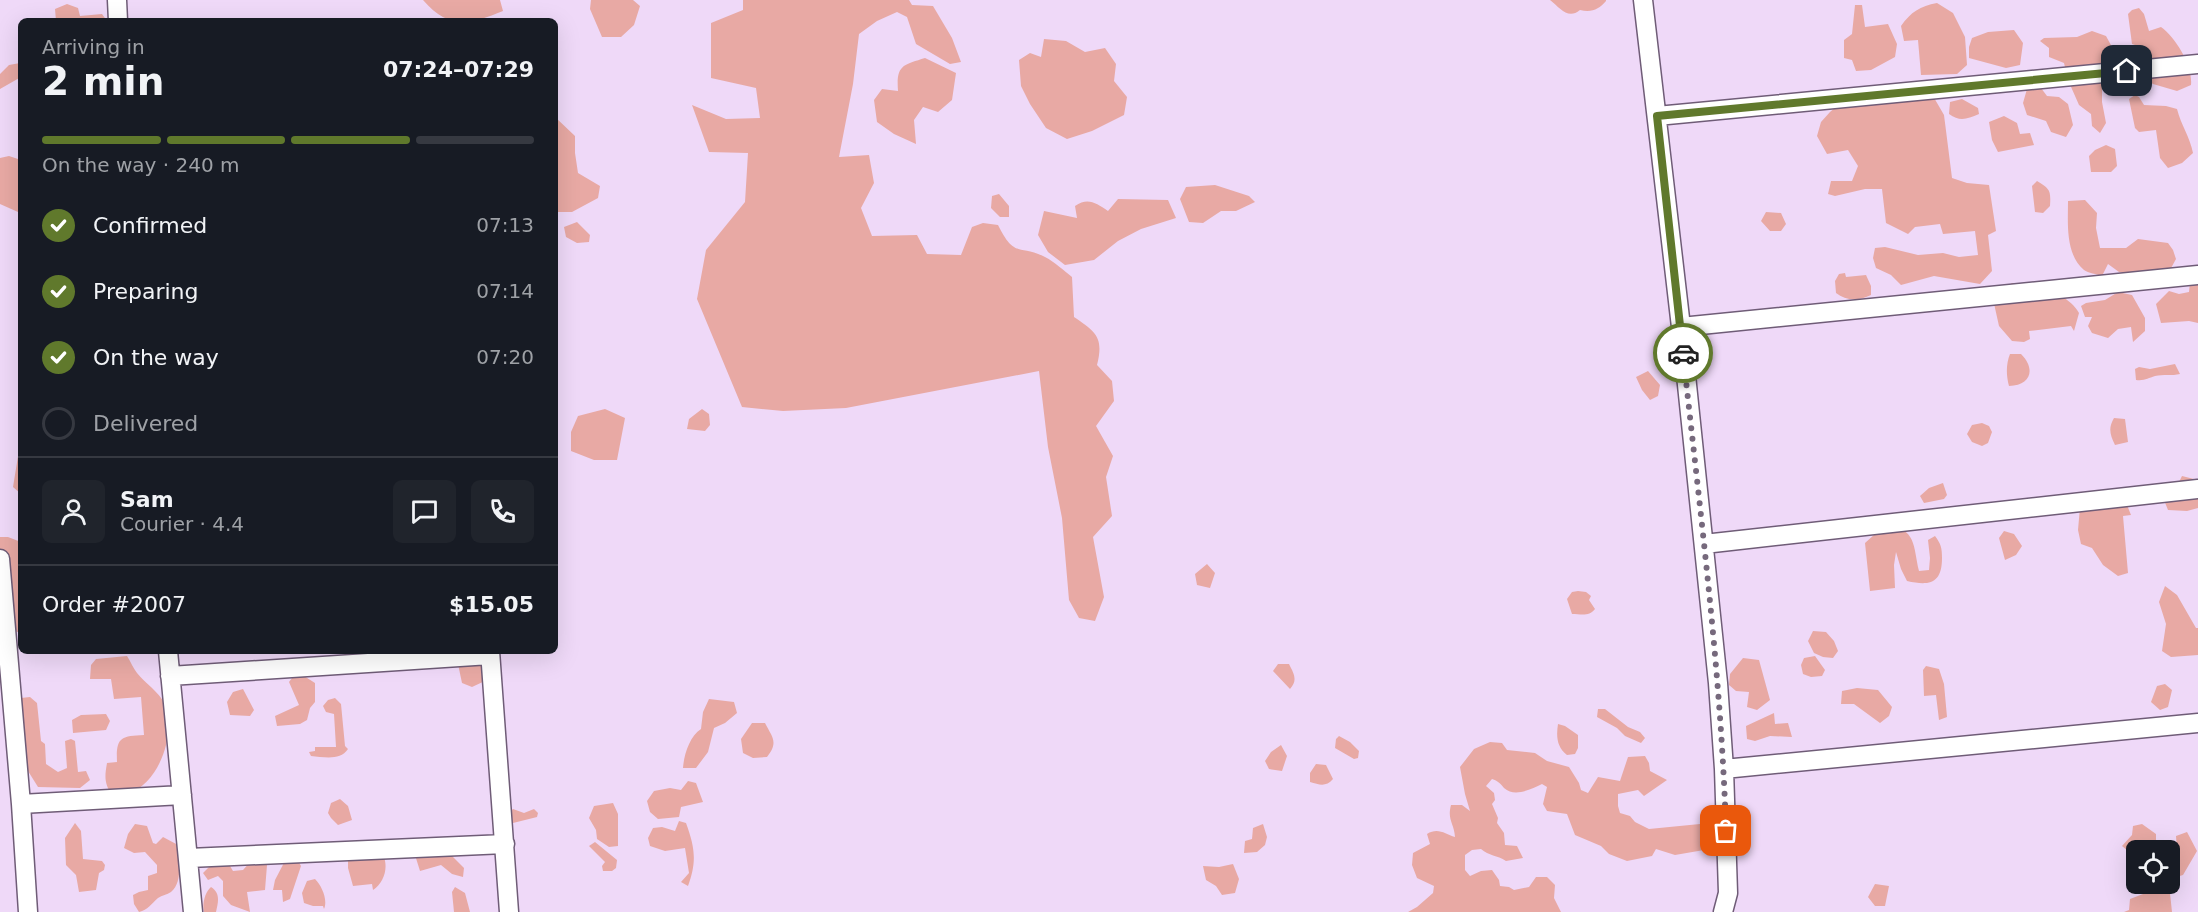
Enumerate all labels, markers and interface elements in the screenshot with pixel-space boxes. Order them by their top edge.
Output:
text: Arriving in [42,35,145,59]
pin [2101,45,2152,96]
icon: home [2110,54,2143,87]
text: 07:24–07:29 [383,57,534,82]
text: 2 min [42,59,164,104]
text: On the way · 240 m [42,153,240,177]
icon: check [42,209,75,242]
text: Confirmed [93,213,207,238]
text: 07:13 [476,213,534,237]
icon: check [42,275,75,308]
text: Preparing [93,279,199,304]
text: 07:14 [476,279,534,303]
courier [1653,323,1713,383]
icon: car [1667,337,1700,370]
icon: check [42,341,75,374]
text: On the way [93,345,219,370]
text: 07:20 [476,345,534,369]
text: Delivered [93,411,198,436]
button: person [42,480,105,543]
button: chat [393,480,456,543]
button: phone [471,480,534,543]
text: Sam [120,487,174,512]
text: Courier · 4.4 [120,512,244,536]
text: Order #2007 [42,592,186,617]
text: $15.05 [449,592,534,617]
pin [1700,805,1751,856]
icon: bag [1709,814,1742,847]
map controls [2126,840,2180,894]
button: locate [2126,840,2180,894]

